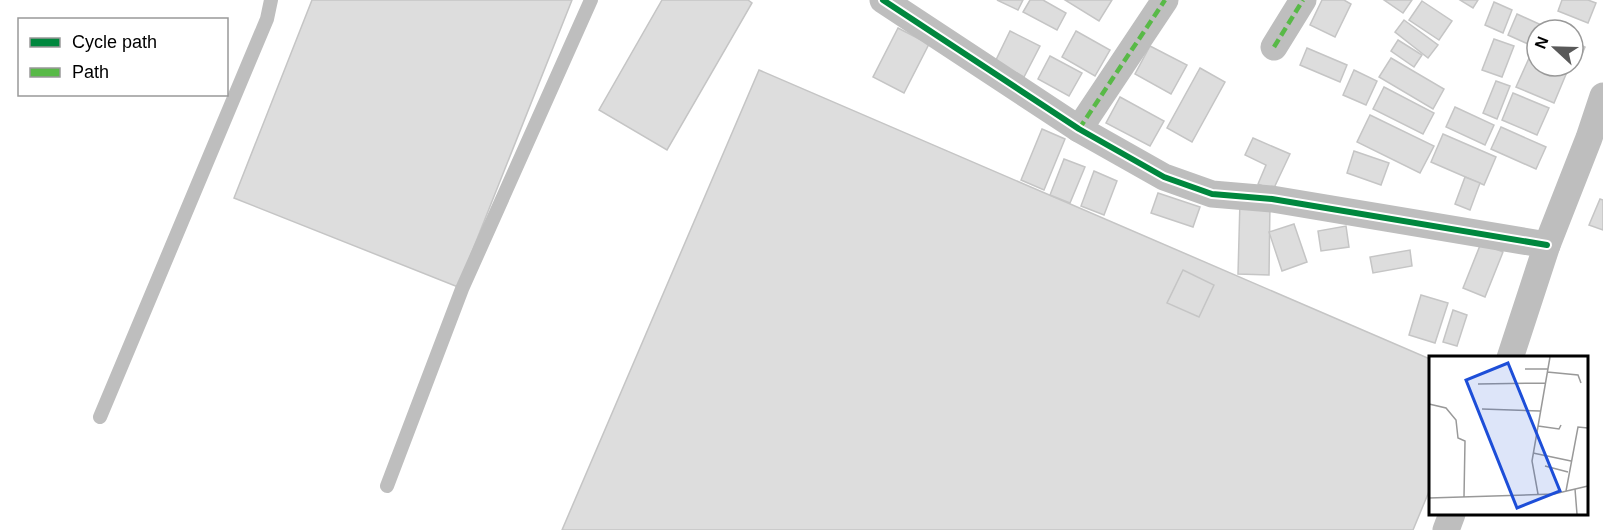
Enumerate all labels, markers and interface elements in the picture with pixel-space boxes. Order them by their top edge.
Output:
legend [18,18,228,96]
north arrow [1525,18,1585,78]
text: Cycle path [72,32,157,52]
text: N [1532,34,1552,51]
text: Path [72,62,109,82]
inset map [1429,356,1588,515]

